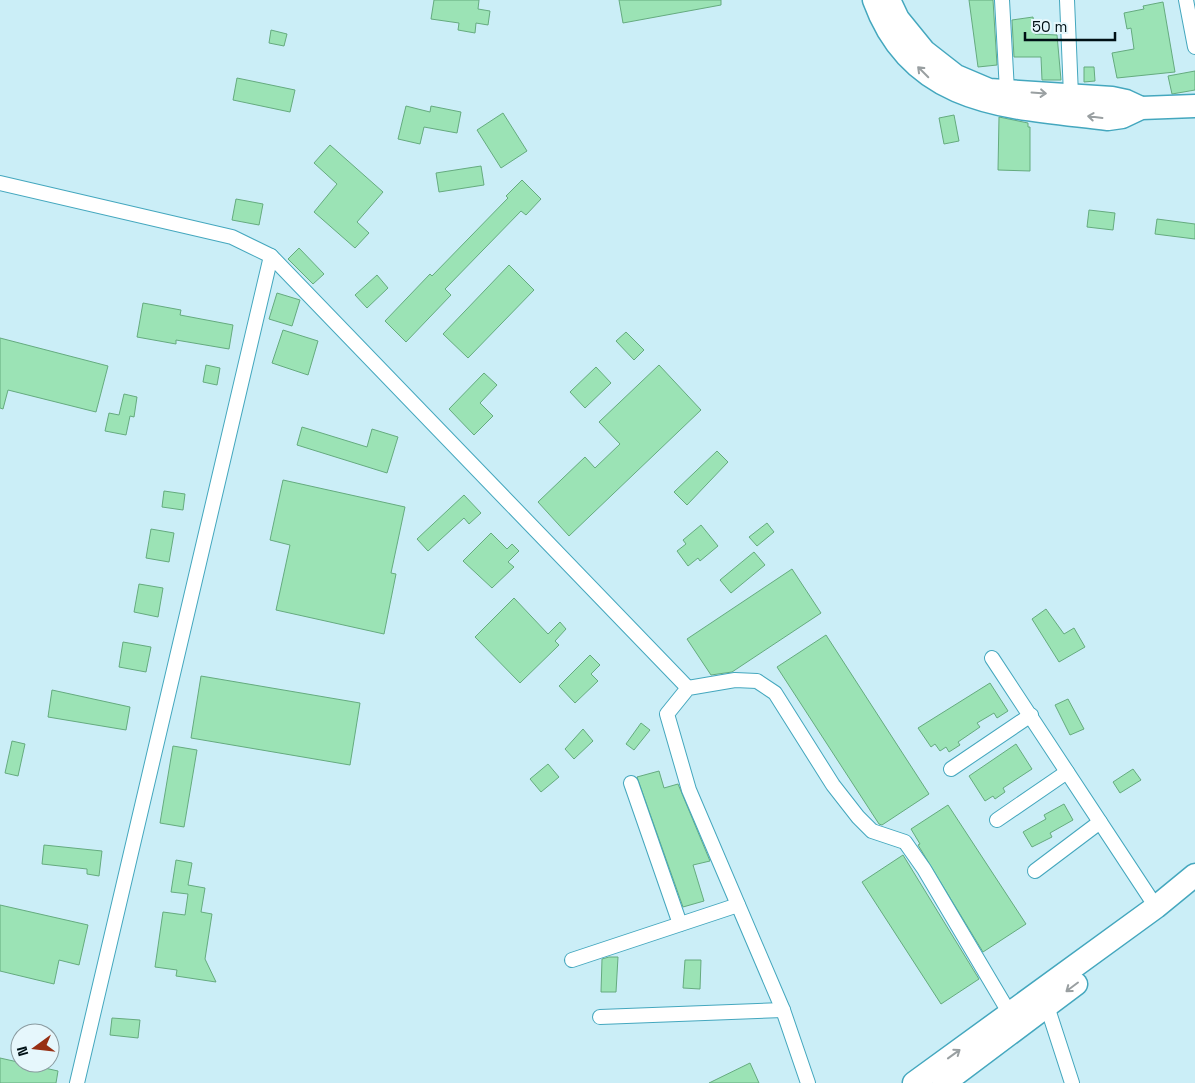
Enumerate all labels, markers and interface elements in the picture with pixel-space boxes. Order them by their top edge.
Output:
scale bar [1025,10,1115,42]
text: 50 m [1032,17,1067,36]
one-way arrow [917,66,930,78]
one-way arrow [1031,89,1047,98]
one-way arrow [1087,112,1103,122]
one-way arrow [1065,982,1079,992]
north arrow [10,1023,60,1073]
text: N [13,1044,32,1058]
one-way arrow [947,1049,961,1059]

